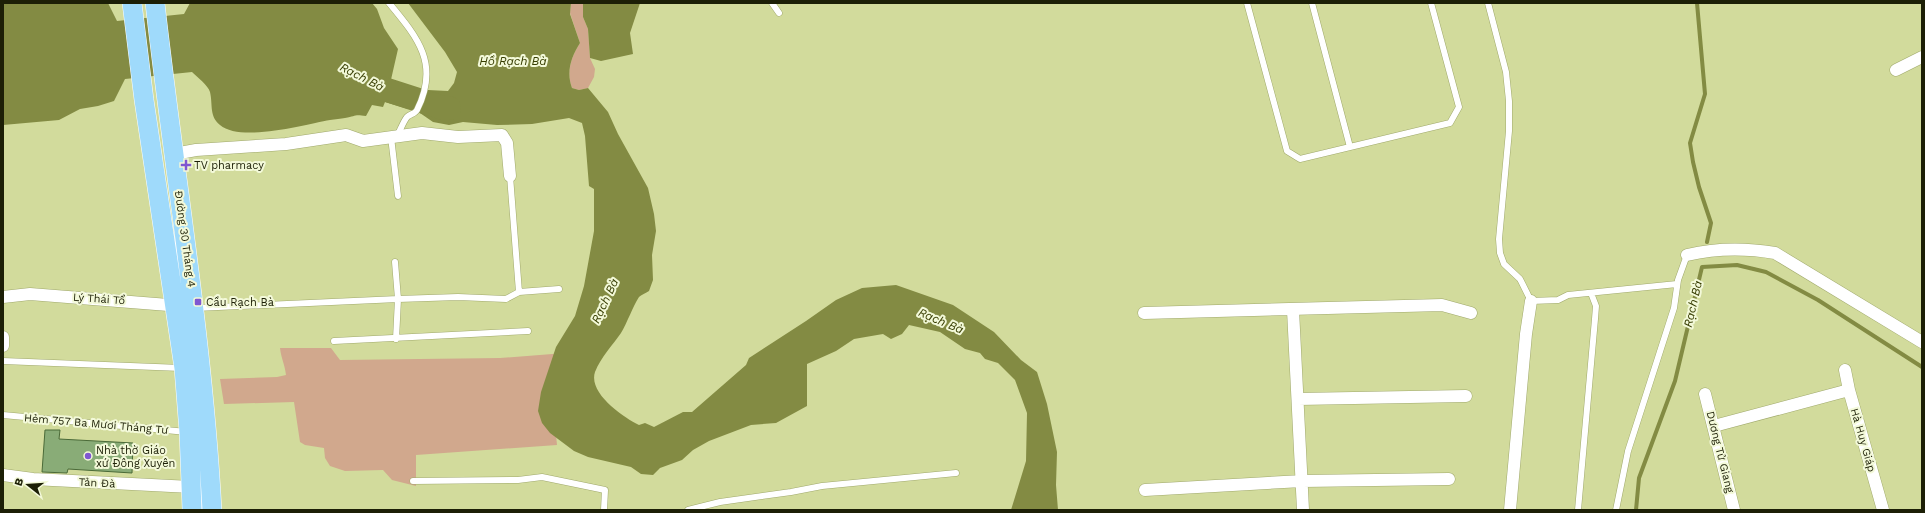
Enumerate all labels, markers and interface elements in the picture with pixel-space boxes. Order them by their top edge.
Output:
water label: Hồ Rạch Bà [479,54,547,68]
water label: Rạch Bà [338,60,387,94]
place label: TV pharmacy [194,159,264,172]
marker: TV pharmacy [181,160,191,170]
street label: Đường 30 Tháng 4 [172,190,198,288]
water label: Rạch Bà [589,276,622,326]
water label: Rạch Bà [1681,279,1705,329]
street label: Lý Thái Tổ [72,291,126,307]
place label: Cầu Rạch Bà [206,296,274,309]
marker: Cầu Rạch Bà [193,297,203,307]
water label: Rạch Bà [916,305,966,337]
street label: Hà Huy Giáp [1848,407,1878,473]
street label: Dương Tử Giang [1704,410,1736,494]
street label: Hẻm 757 Ba Mươi Tháng Tư [23,411,169,437]
place label: Nhà thờ Giáo xứ Đông Xuyên [96,444,175,470]
marker: Nhà thờ Giáo xứ Đông Xuyên [83,451,93,461]
north arrow [8,465,48,505]
text: B [12,476,26,488]
street label: Tản Đà [78,476,116,490]

